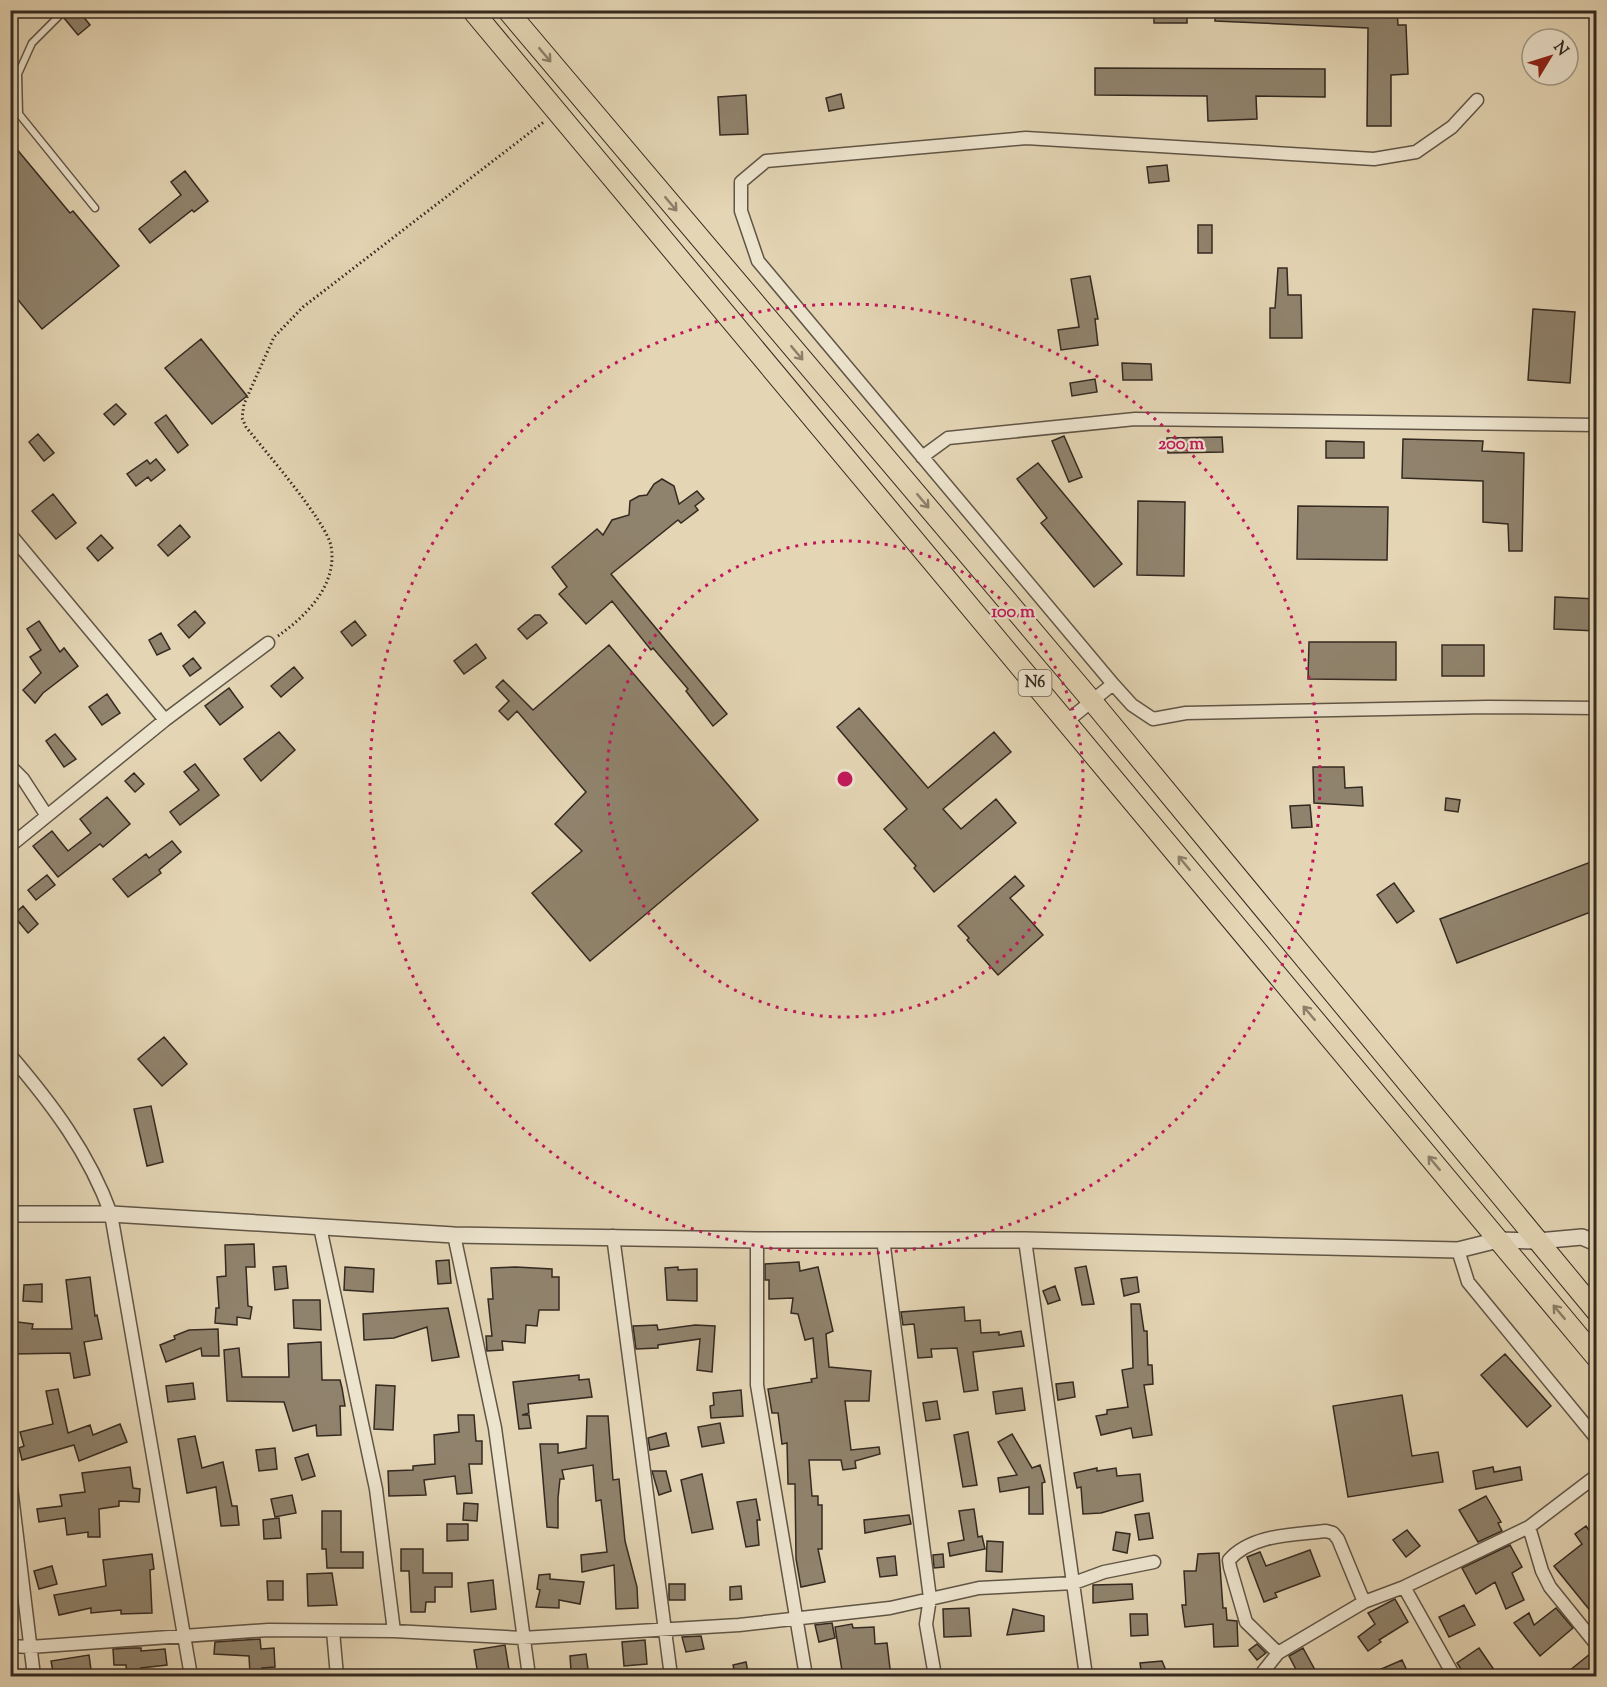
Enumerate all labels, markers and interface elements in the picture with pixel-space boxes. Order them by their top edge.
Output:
north arrow [1520,27,1580,87]
text: N [1547,37,1573,62]
one-way arrow [538,47,552,62]
one-way arrow [664,196,678,211]
one-way arrow [790,345,804,360]
text: 200 m [1158,432,1204,458]
one-way arrow [916,493,930,508]
text: 100 m [991,600,1035,626]
road number: N6 [1018,670,1052,696]
centre of rings [835,769,855,789]
one-way arrow [1177,856,1191,871]
one-way arrow [1302,1006,1316,1021]
one-way arrow [1427,1155,1440,1171]
one-way arrow [1552,1305,1566,1320]

